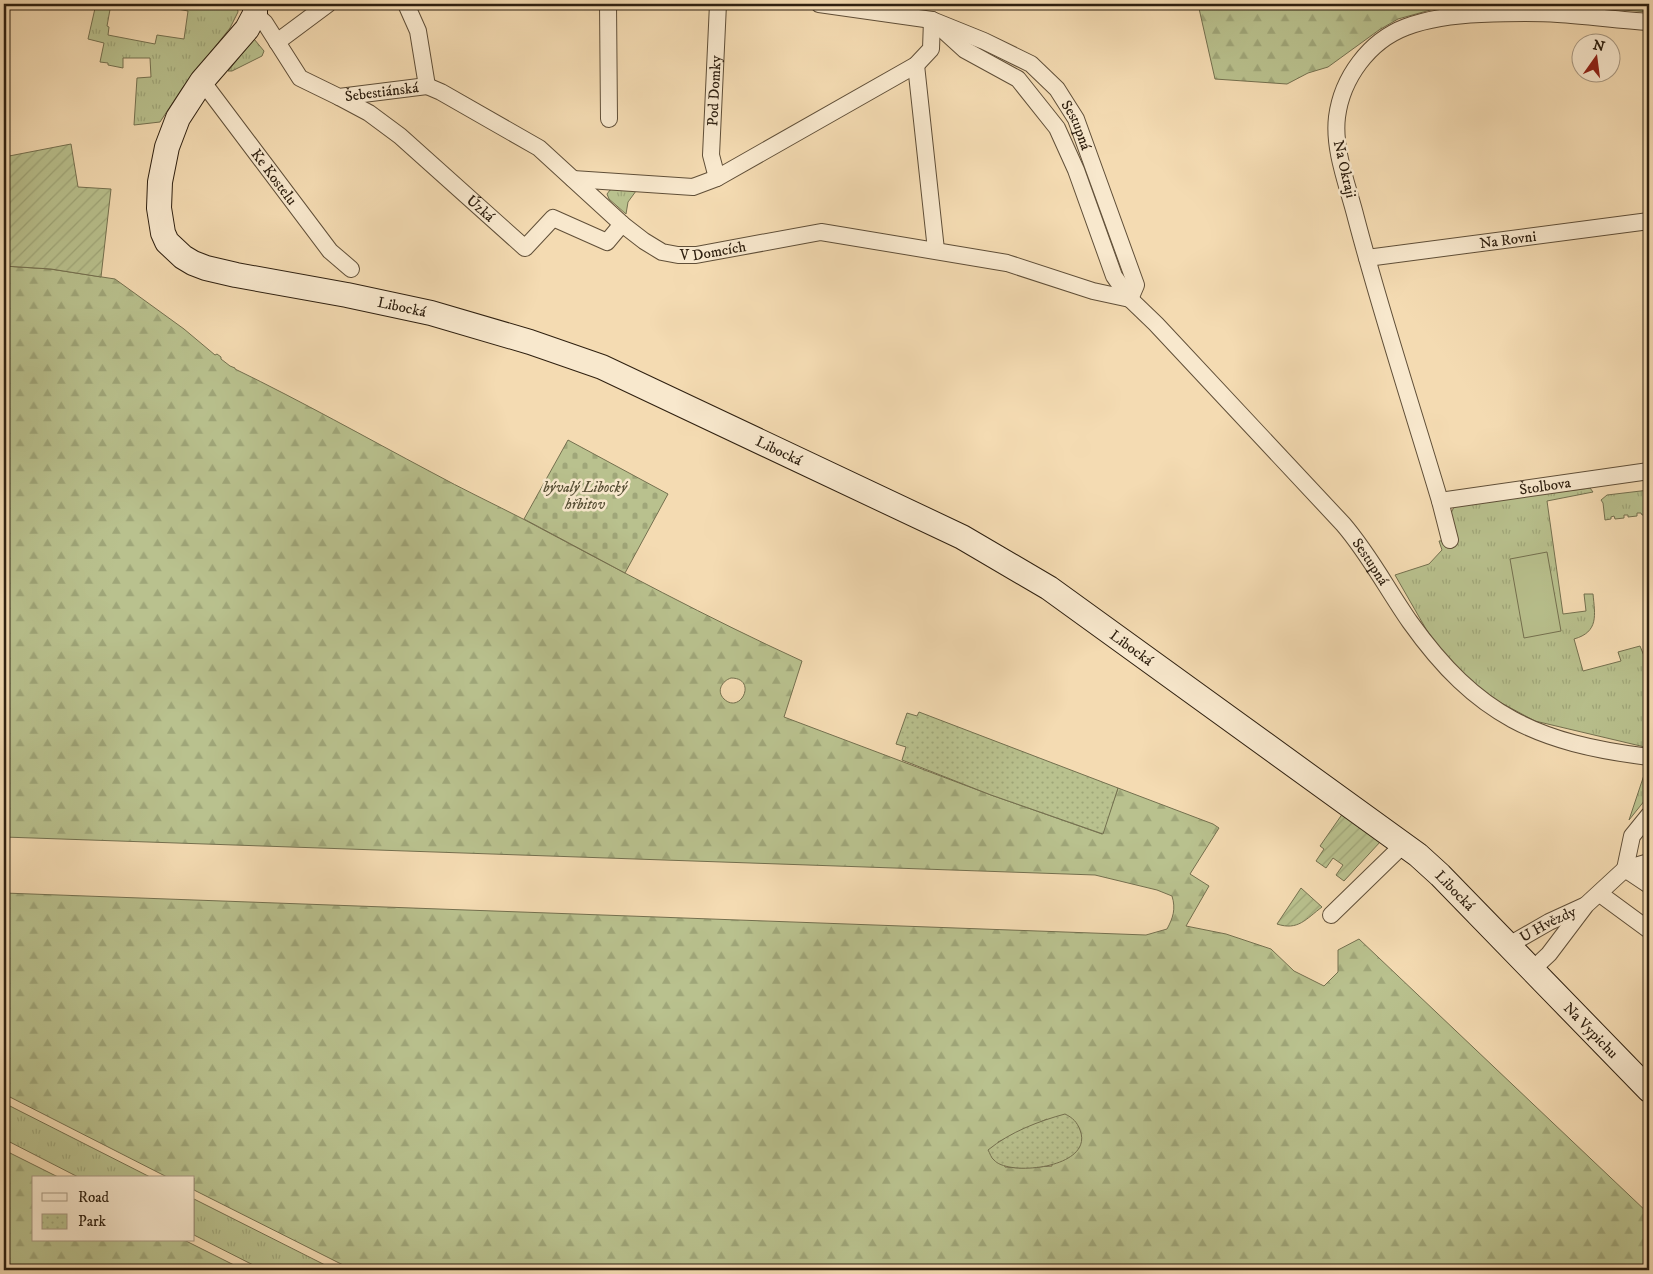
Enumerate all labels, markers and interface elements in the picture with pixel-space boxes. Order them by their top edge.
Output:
north arrow [1570,32,1620,82]
text: N [1591,36,1607,57]
street label: Pod Domky [703,54,726,127]
street label: Šebestiánská [344,78,420,106]
street label: Sestupná [1057,97,1096,153]
street label: Na Okraji [1329,138,1360,200]
street label: Ke Kostelu [247,145,301,209]
street label: Úzká [462,190,499,227]
street label: Na Rovni [1478,227,1538,253]
street label: V Domcích [679,237,748,265]
street label: Libocká [376,293,428,322]
street label: Libocká [753,432,806,470]
street label: Štolbova [1518,473,1573,500]
park label: bývalý Libocký hřbitov [543,478,629,514]
street label: Sestupná [1348,535,1393,590]
street label: Libocká [1106,626,1157,671]
street label: Libocká [1431,867,1479,916]
street label: U Hvězdy [1516,902,1580,947]
street label: Na Vypichu [1559,999,1622,1063]
legend [32,1176,195,1242]
text: Road [78,1188,110,1207]
text: Park [78,1212,107,1231]

